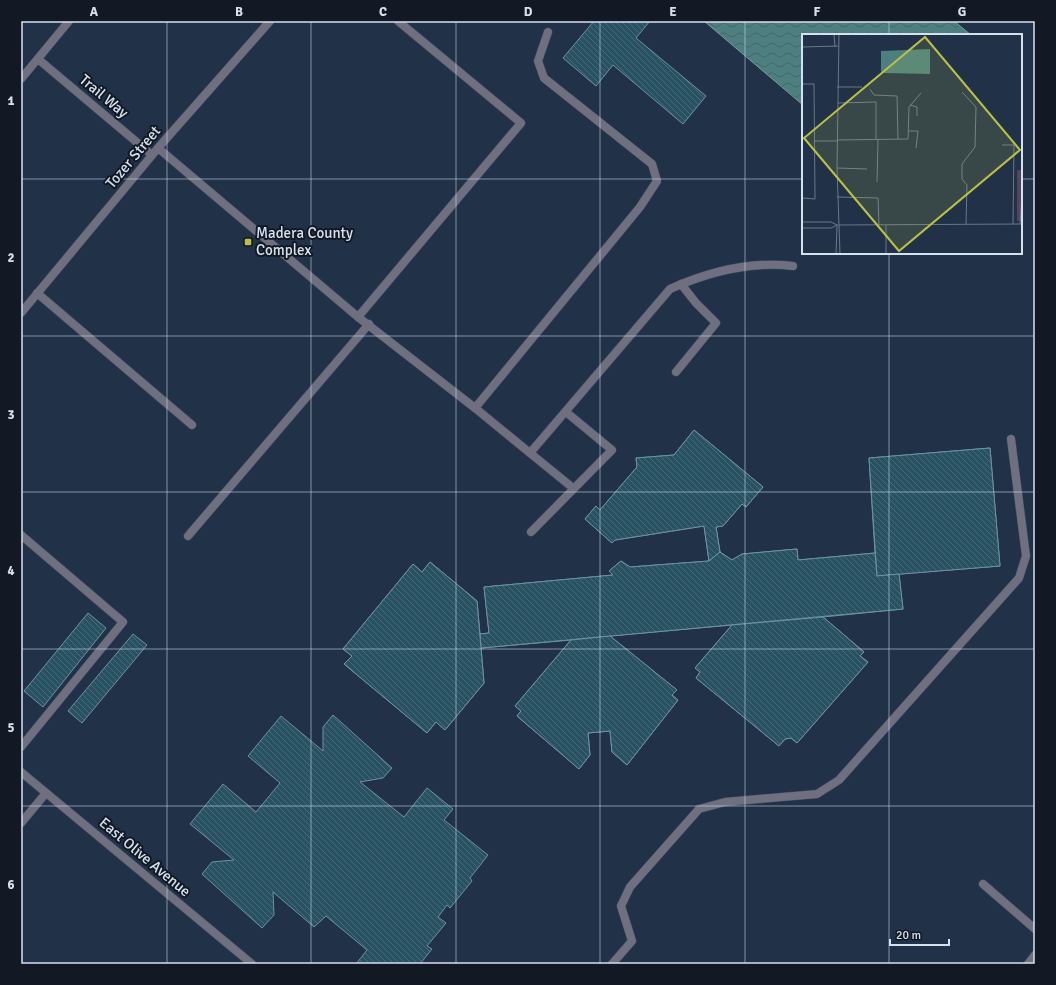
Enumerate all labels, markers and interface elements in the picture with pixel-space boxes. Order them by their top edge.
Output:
text: A [90,4,99,20]
text: B [235,4,243,20]
text: C [379,4,387,20]
text: D [524,4,533,20]
text: E [669,4,677,20]
text: F [814,4,821,20]
text: G [958,4,966,20]
inset map [802,34,1022,254]
street label: Trail Way [76,70,132,122]
text: 1 [7,93,15,109]
street label: Tozer Street [102,122,164,192]
place label: Madera County Complex [256,224,353,259]
marker: Madera County Complex [243,237,253,247]
text: 2 [7,250,15,266]
text: 3 [7,407,15,423]
text: 4 [7,563,15,579]
text: 5 [7,720,15,736]
street label: East Olive Avenue [96,814,194,900]
text: 6 [7,877,15,893]
scale bar [890,921,949,947]
text: 20 m [896,928,921,943]

